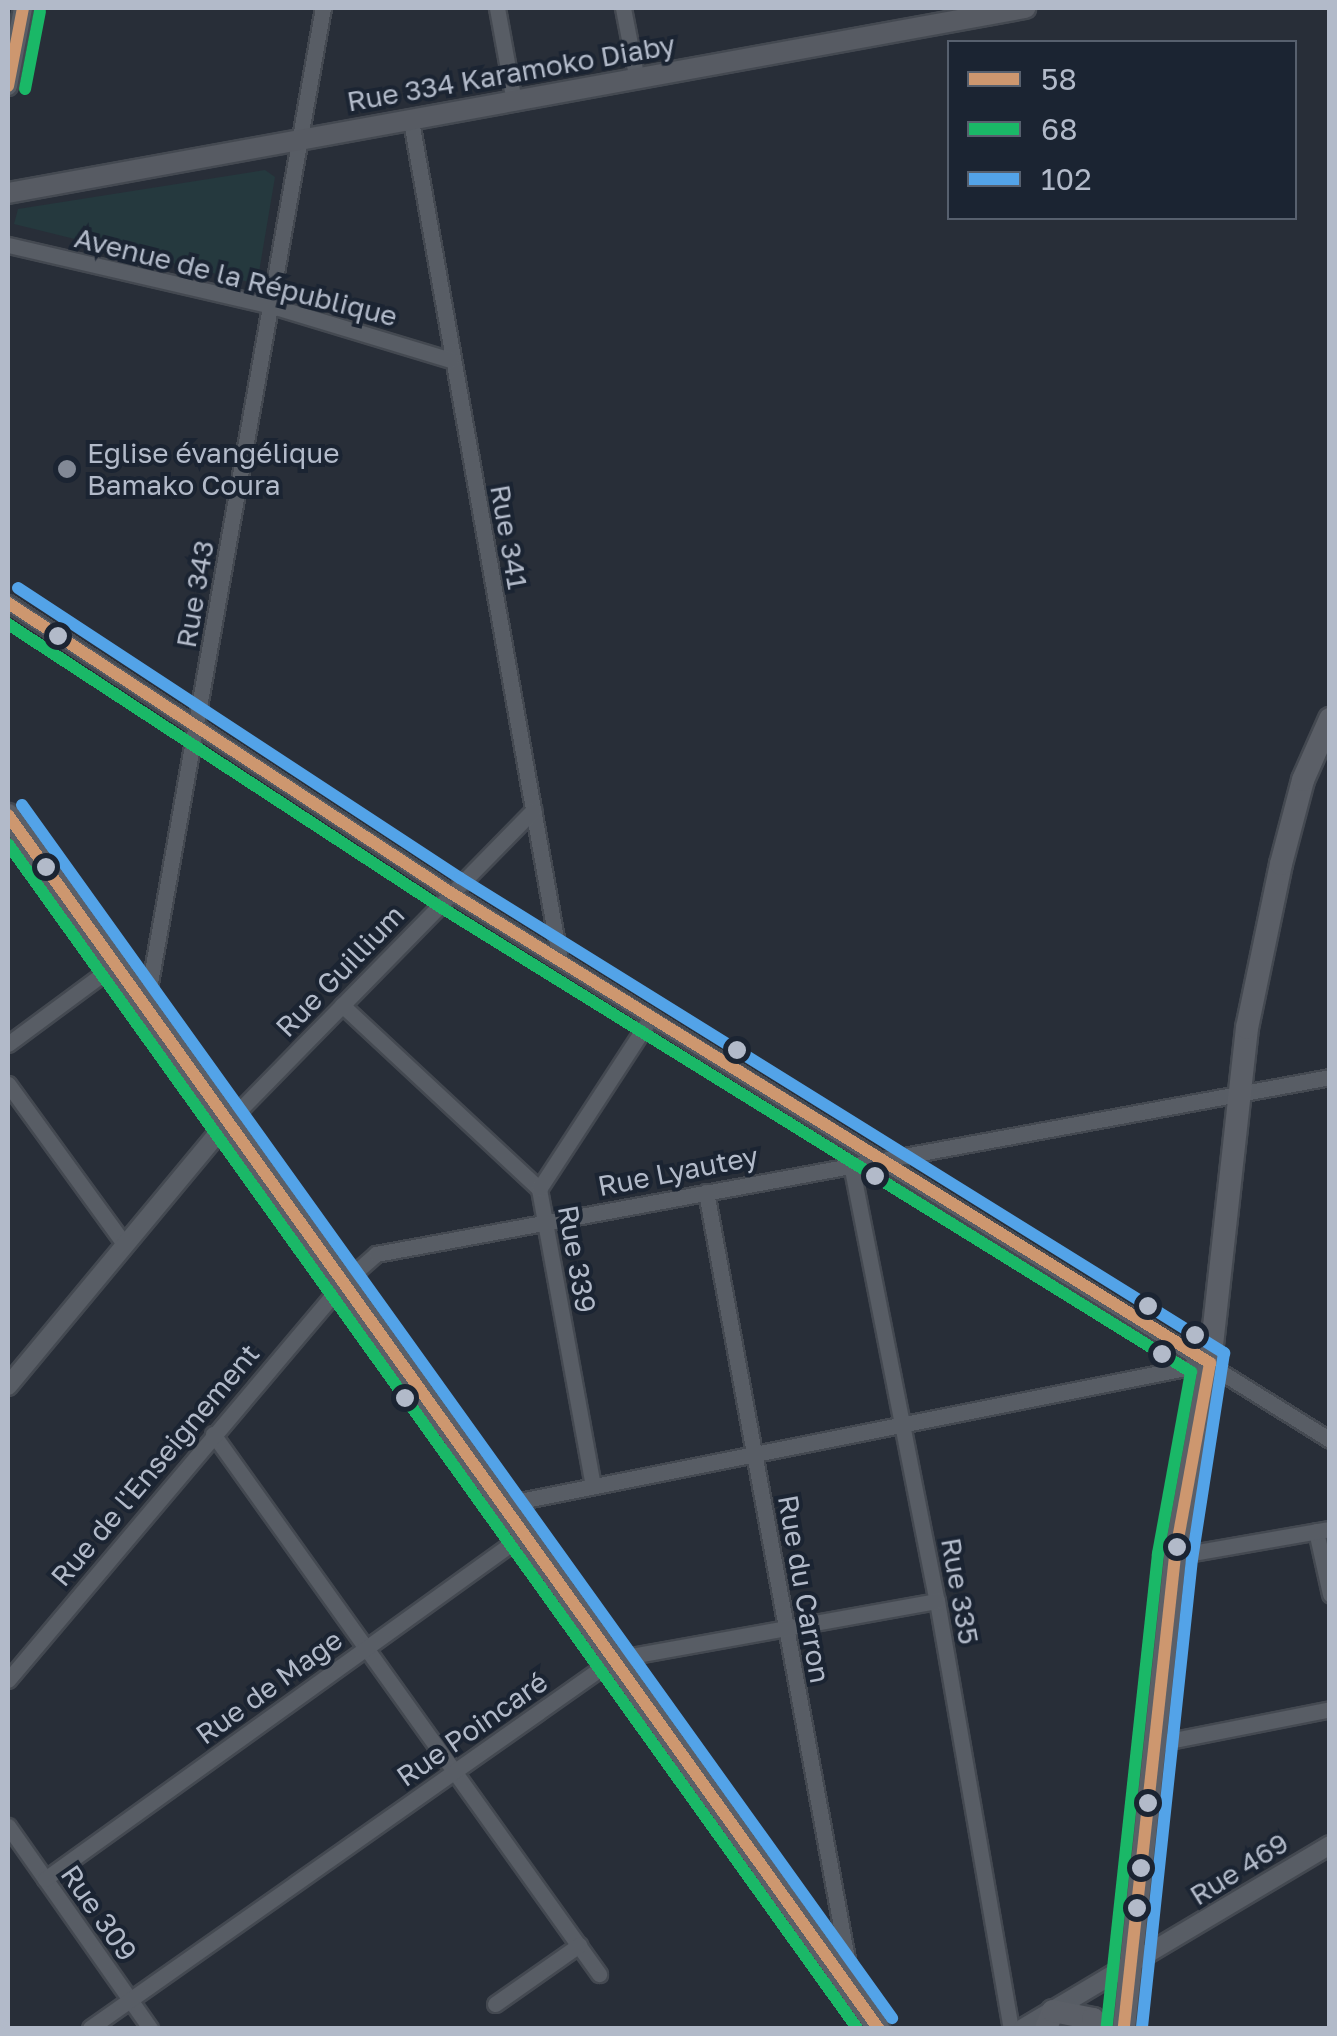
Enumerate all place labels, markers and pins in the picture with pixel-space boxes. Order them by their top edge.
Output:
place label: Eglise évangélique Bamako Coura [87,436,339,502]
marker: Eglise évangélique Bamako Coura [56,458,78,480]
unlabelled marker [48,626,68,646]
unlabelled marker [36,857,56,877]
unlabelled marker [727,1040,747,1060]
unlabelled marker [865,1166,885,1186]
unlabelled marker [1138,1296,1158,1316]
unlabelled marker [1185,1325,1205,1345]
unlabelled marker [1152,1344,1172,1364]
unlabelled marker [395,1388,415,1408]
unlabelled marker [1167,1537,1187,1557]
unlabelled marker [1138,1793,1158,1813]
unlabelled marker [1131,1858,1151,1878]
unlabelled marker [1127,1898,1147,1918]

